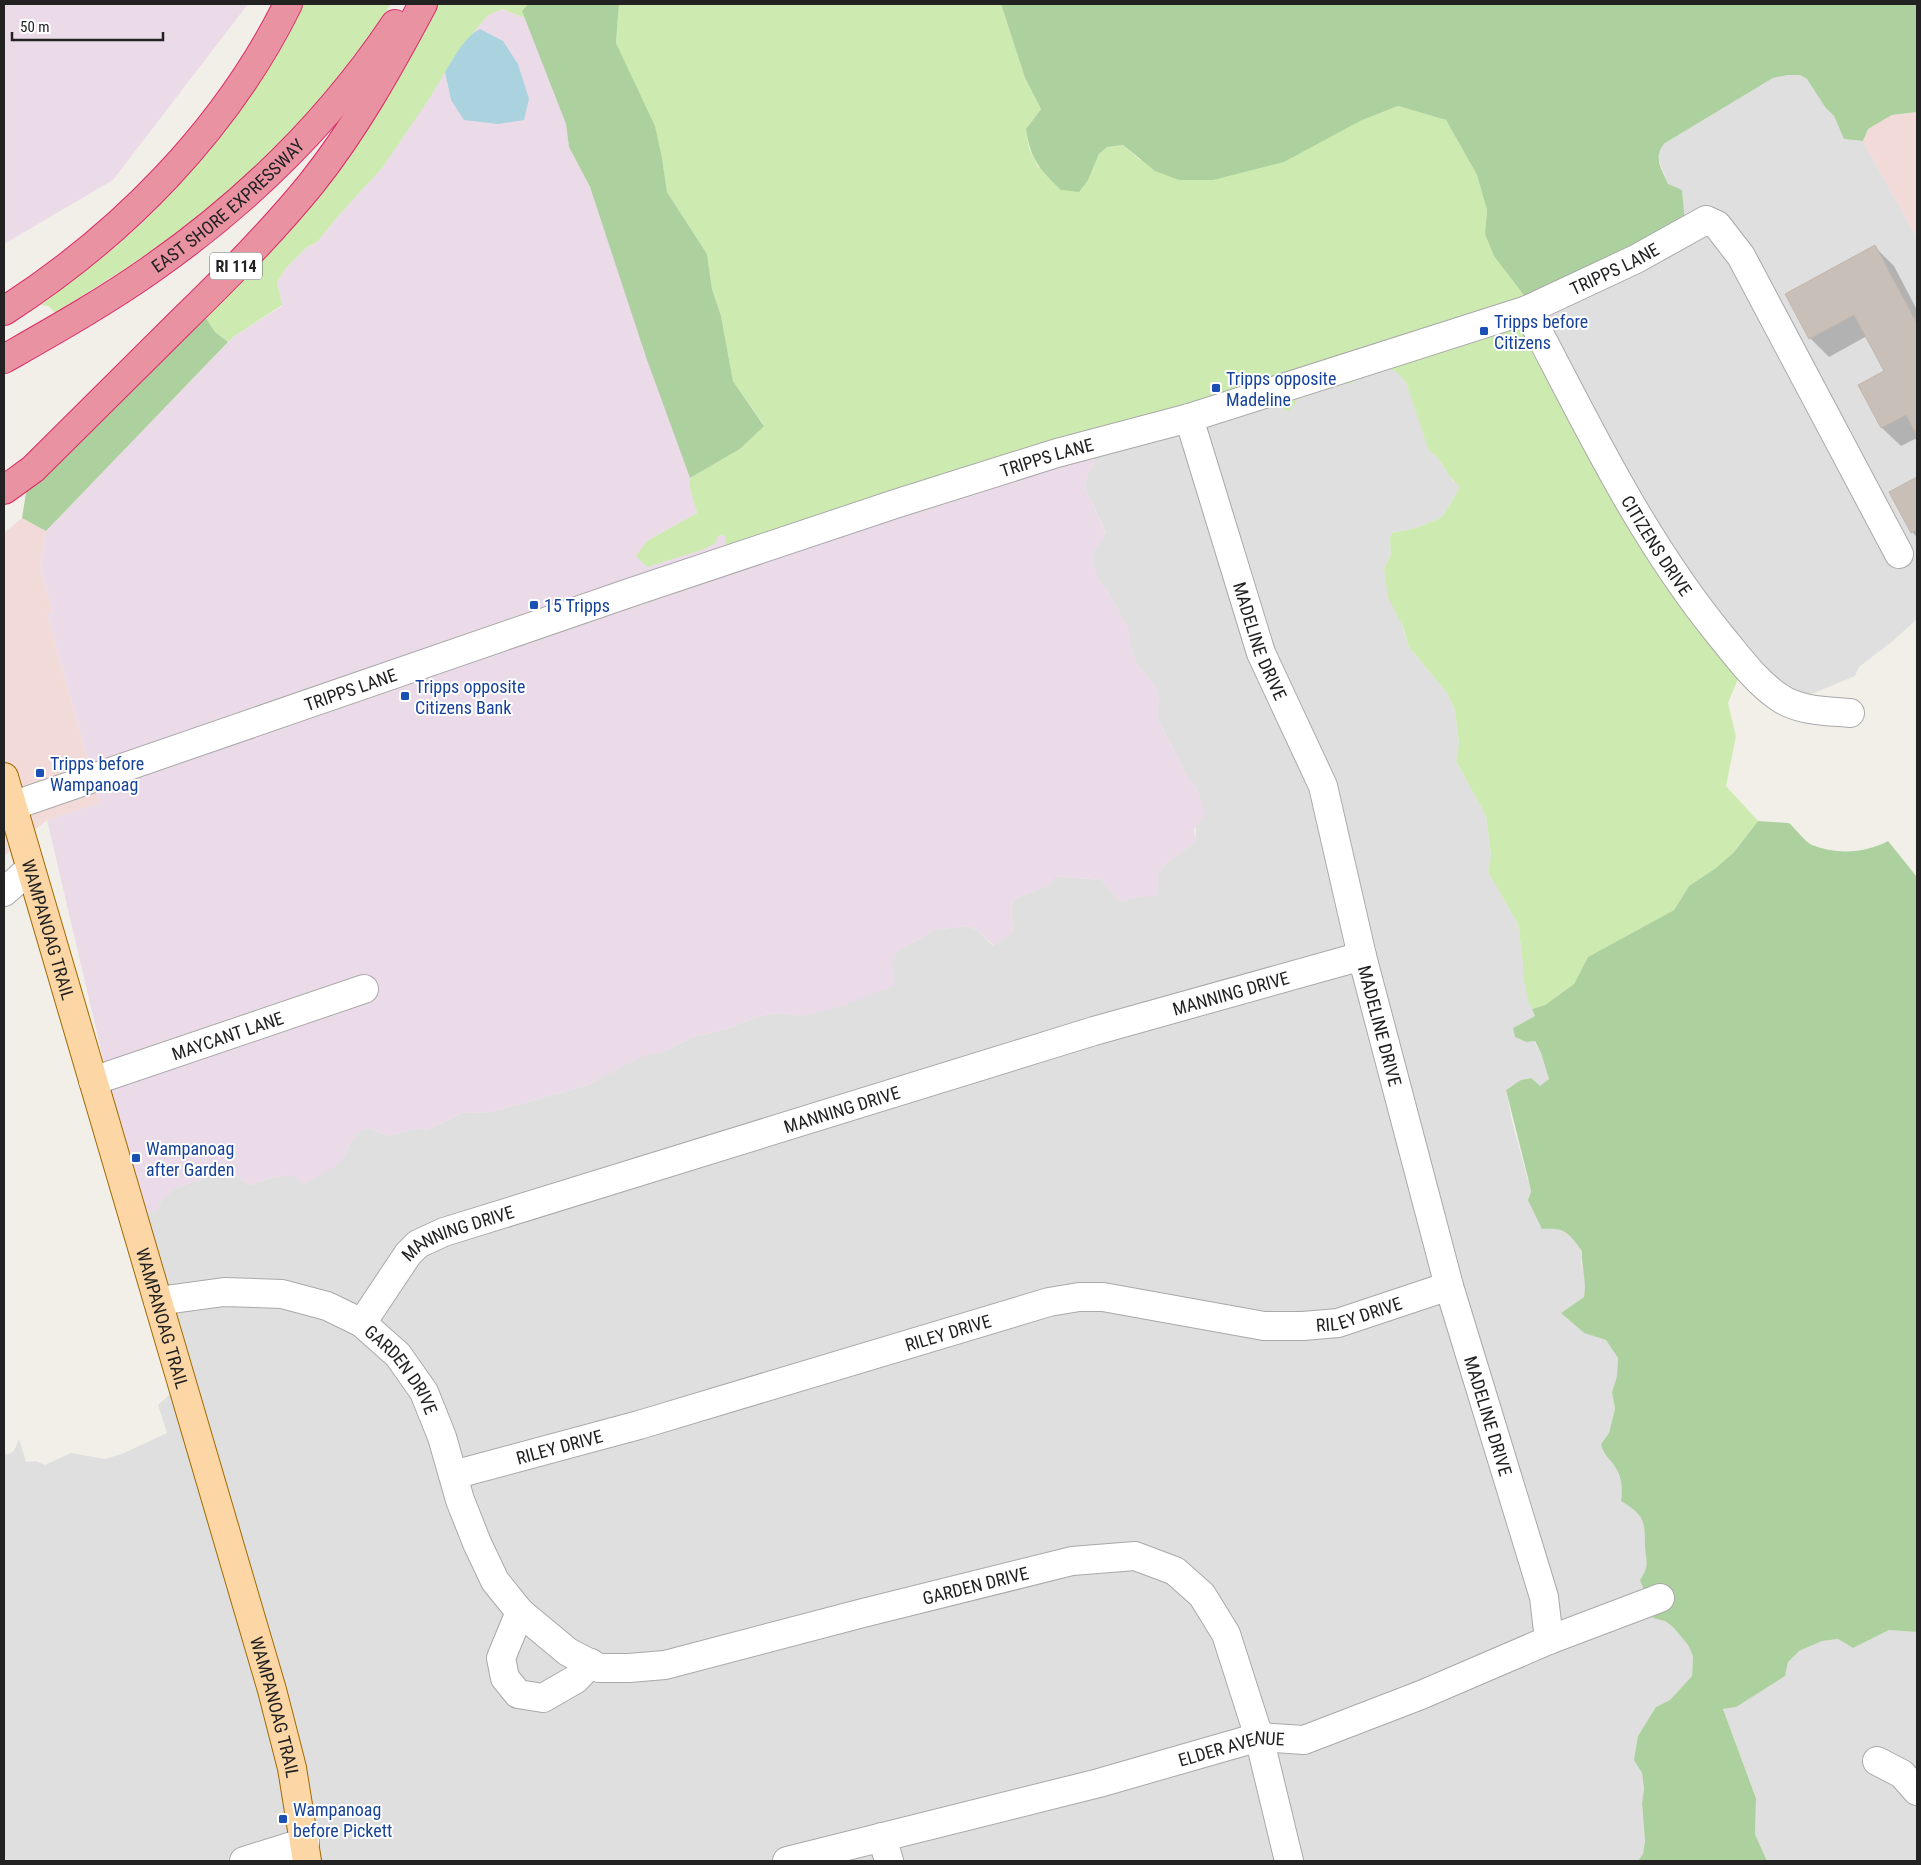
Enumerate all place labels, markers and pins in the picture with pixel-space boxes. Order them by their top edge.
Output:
place label: Tripps before Citizens [1494,311,1588,353]
marker: Tripps before Citizens [1478,325,1490,337]
place label: Tripps opposite Madeline [1226,368,1336,410]
marker: Tripps opposite Madeline [1210,382,1222,394]
place label: 15 Tripps [544,595,610,616]
marker: 15 Tripps [528,599,540,611]
place label: Tripps opposite Citizens Bank [415,676,525,718]
marker: Tripps opposite Citizens Bank [399,690,411,702]
place label: Tripps before Wampanoag [50,753,144,795]
marker: Tripps before Wampanoag [34,767,46,779]
place label: Wampanoag after Garden [146,1138,234,1180]
marker: Wampanoag after Garden [130,1152,142,1164]
place label: Wampanoag before Pickett [293,1799,392,1841]
marker: Wampanoag before Pickett [277,1813,289,1825]

